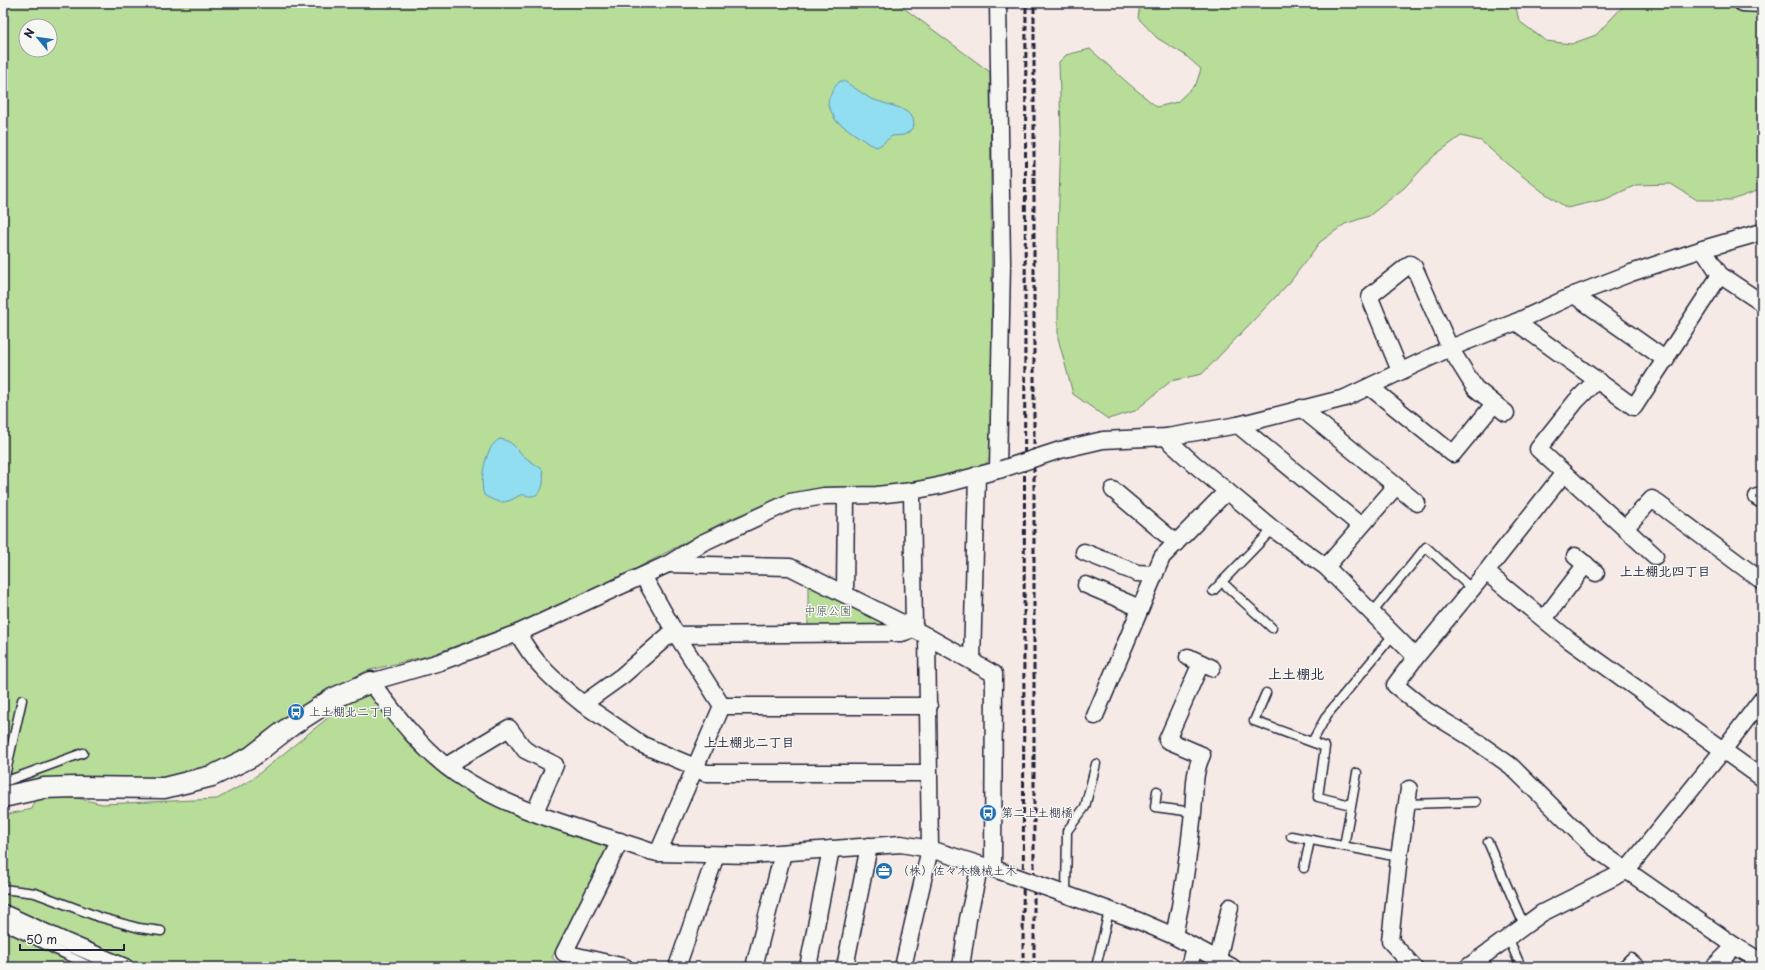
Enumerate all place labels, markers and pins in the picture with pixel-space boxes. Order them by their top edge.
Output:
bus stop icon: 上土棚北二丁目 [286,702,306,722]
place label: 上土棚北二丁目 [309,702,393,720]
bus stop icon: 第二上土棚橋 [978,803,998,823]
place label: 第二上土棚橋 [1001,803,1073,821]
office icon: （株）佐々木機械土木 [874,861,894,881]
place label: （株）佐々木機械土木 [897,861,1017,879]

